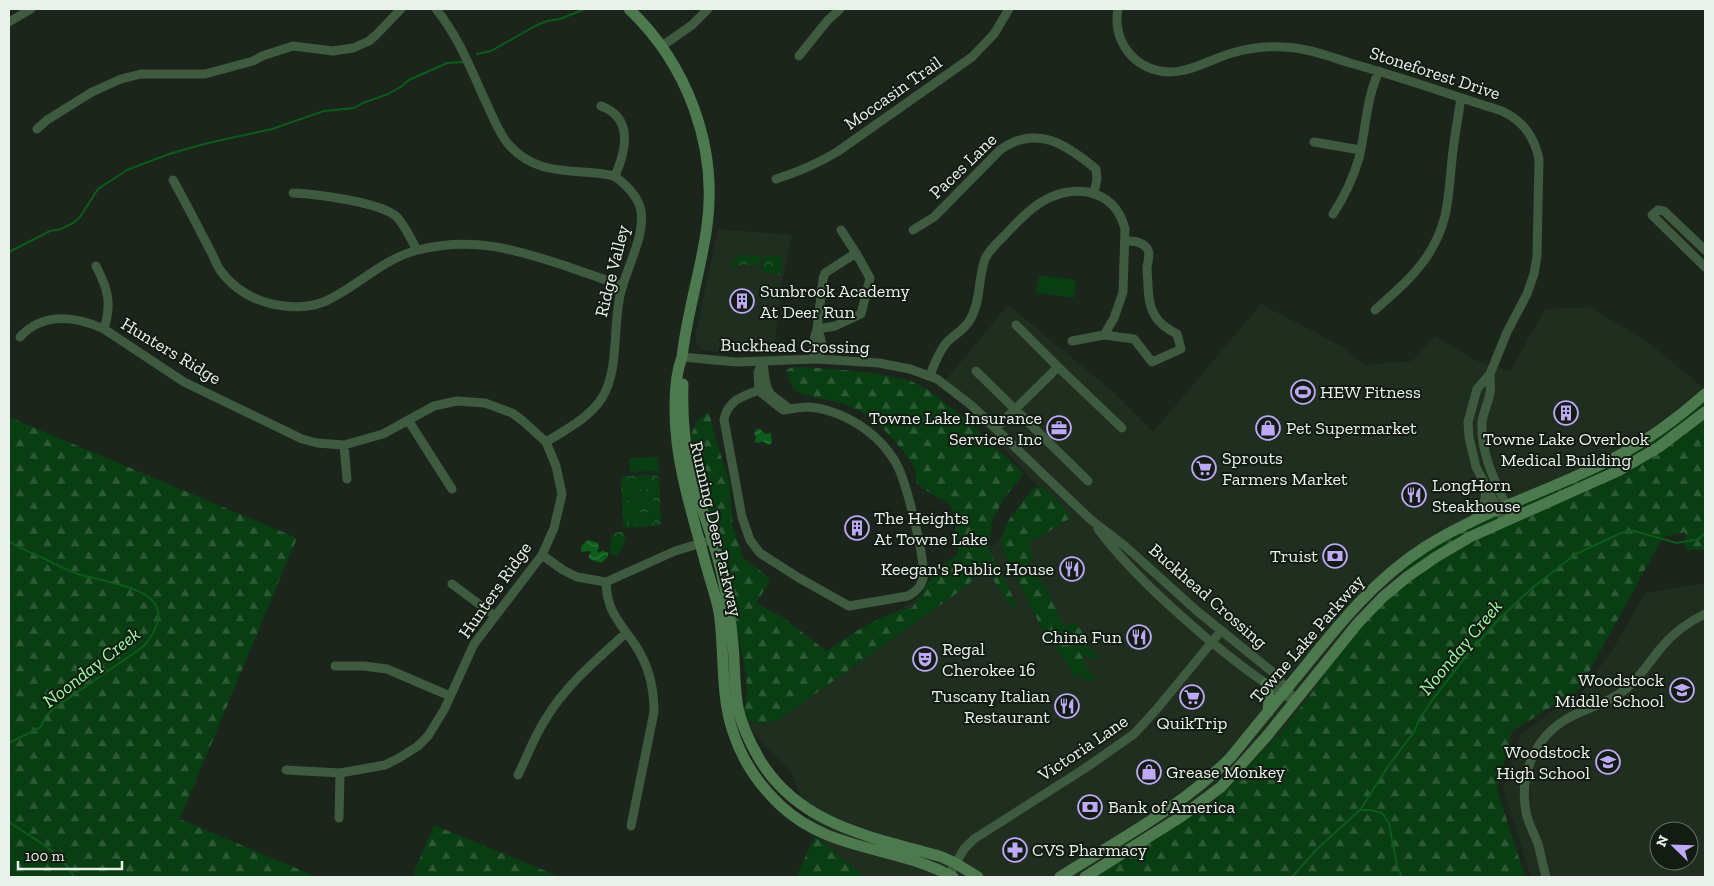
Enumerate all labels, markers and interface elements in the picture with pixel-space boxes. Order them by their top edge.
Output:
street label: Stoneforest Drive [1367,41,1503,105]
street label: Moccasin Trail [840,51,946,135]
street label: Paces Lane [925,129,1001,203]
street label: Ridge Valley [590,222,634,319]
place label: Sunbrook Academy At Deer Run [760,280,910,323]
building icon: Sunbrook Academy At Deer Run [729,288,755,314]
street label: Hunters Ridge [117,313,225,389]
street label: Buckhead Crossing [720,334,870,358]
sports icon: HEW Fitness [1290,379,1316,405]
place label: HEW Fitness [1320,381,1421,403]
building icon: Towne Lake Overlook Medical Building [1553,400,1579,426]
place label: Towne Lake Insurance Services Inc [869,407,1042,450]
office icon: Towne Lake Insurance Services Inc [1046,415,1072,441]
shop icon: Pet Supermarket [1255,415,1281,441]
place label: Pet Supermarket [1286,417,1417,439]
place label: Towne Lake Overlook Medical Building [1483,428,1650,471]
street label: Running Deer Parkway [685,439,747,620]
place label: Sprouts Farmers Market [1222,447,1348,490]
supermarket icon: Sprouts Farmers Market [1191,455,1217,481]
place label: LongHorn Steakhouse [1432,474,1521,517]
restaurant icon: LongHorn Steakhouse [1401,482,1427,508]
place label: The Heights At Towne Lake [874,507,988,550]
building icon: The Heights At Towne Lake [844,515,870,541]
street label: Hunters Ridge [454,538,536,642]
street label: Buckhead Crossing [1144,539,1272,653]
bank icon: Truist [1322,543,1348,569]
place label: Truist [1270,545,1318,567]
restaurant icon: Keegan's Public House [1059,556,1085,582]
place label: Keegan's Public House [881,558,1054,580]
street label: Towne Lake Parkway [1245,570,1369,708]
water label: Noonday Creek [1414,595,1507,700]
water label: Noonday Creek [38,622,145,713]
restaurant icon: China Fun [1126,624,1152,650]
place label: China Fun [1042,626,1123,648]
place label: Regal Cherokee 16 [942,638,1036,681]
theatre icon: Regal Cherokee 16 [912,646,938,672]
place label: Woodstock Middle School [1555,669,1665,712]
school or university icon: Woodstock Middle School [1669,677,1695,703]
supermarket icon: QuikTrip [1179,684,1205,710]
place label: Tuscany Italian Restaurant [931,685,1051,728]
restaurant icon: Tuscany Italian Restaurant [1054,693,1080,719]
street label: Victoria Lane [1033,710,1132,787]
place label: QuikTrip [1157,712,1228,734]
place label: Woodstock High School [1496,741,1591,784]
school or university icon: Woodstock High School [1595,749,1621,775]
shop icon: Grease Monkey [1136,759,1162,785]
place label: Grease Monkey [1166,761,1286,783]
bank icon: Bank of America [1077,794,1103,820]
place label: Bank of America [1108,796,1235,818]
north arrow [1649,821,1699,871]
text: N [1653,833,1673,849]
pharmacy icon: CVS Pharmacy [1002,837,1028,863]
scale bar [18,838,121,870]
place label: CVS Pharmacy [1032,839,1148,861]
text: 100 m [25,847,64,865]

